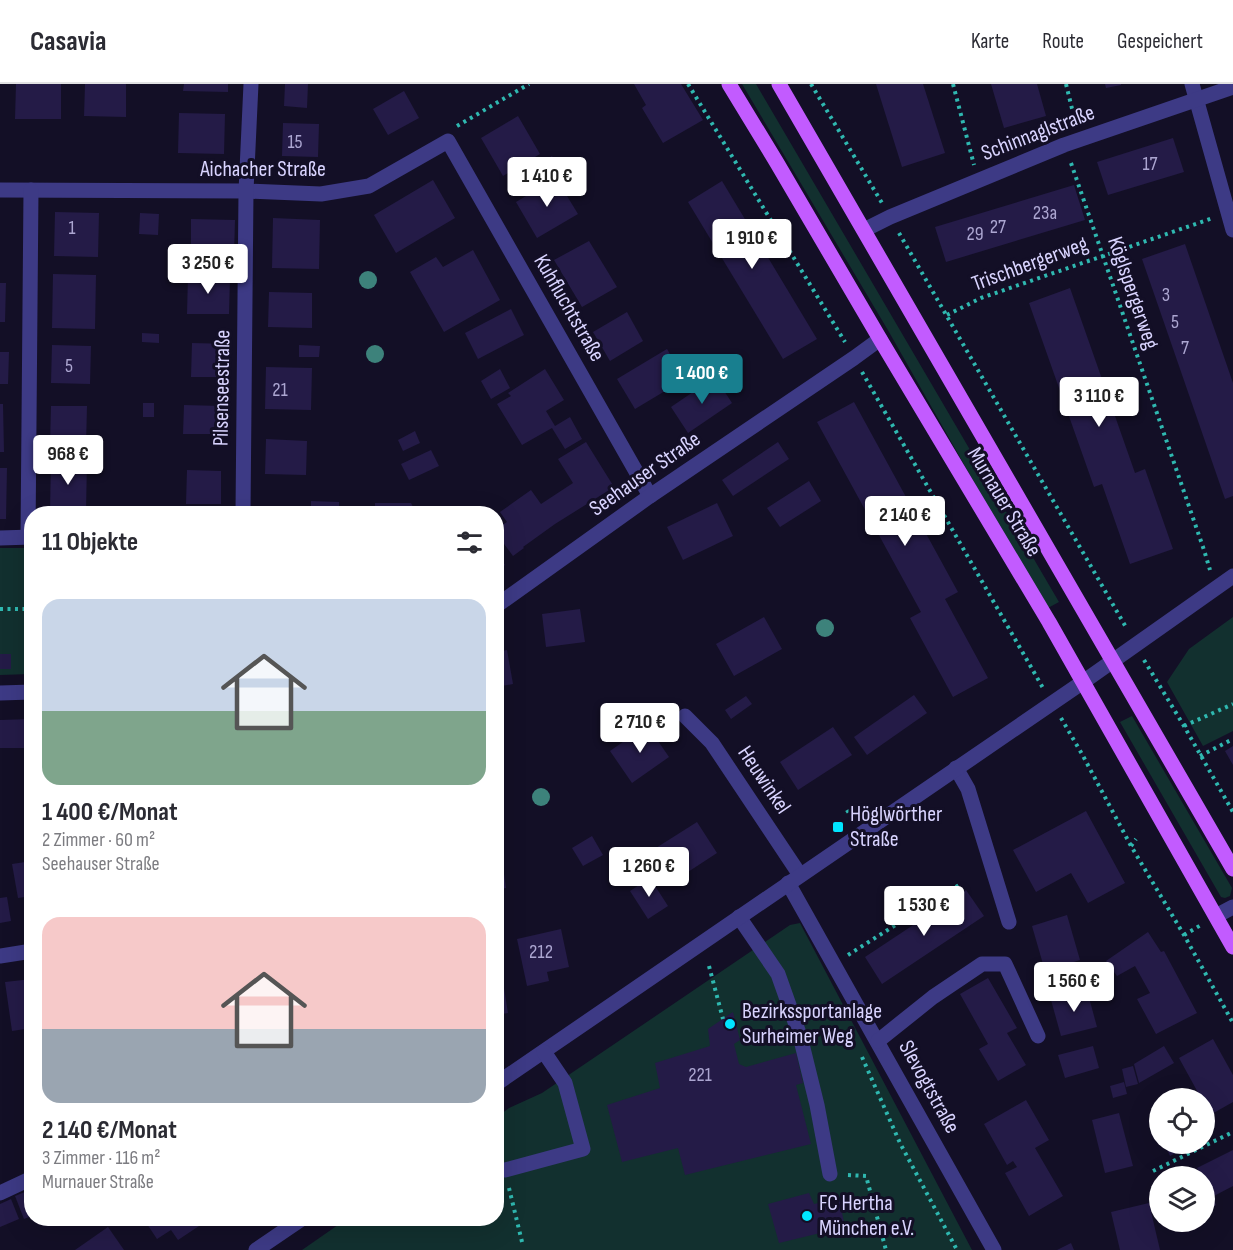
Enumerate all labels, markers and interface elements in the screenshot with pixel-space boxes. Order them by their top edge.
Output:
text: Casavia [30,25,106,58]
text: Karte [971,29,1009,54]
text: Route [1042,29,1084,54]
text: Gespeichert [1117,29,1203,54]
street label: Schinnaglstraße [978,99,1098,167]
house number: 15 [287,130,303,154]
house number: 17 [1143,152,1157,176]
street label: Aichacher Straße [199,156,326,183]
pin: 1 410 € [492,157,602,208]
text: 1 410 € [522,164,573,188]
house number: 23a [1033,201,1057,225]
house number: 27 [990,215,1006,239]
house number: 1 [69,216,76,240]
pin: 1 910 € [697,219,807,270]
house number: 29 [966,222,984,246]
text: 1 910 € [726,226,778,250]
street label: Trischbergerweg [968,230,1092,297]
street label: Köglspergerweg [1101,233,1165,353]
pin: 3 250 € [153,244,263,295]
street label: Kuhfluchtstraße [528,250,610,366]
text: 3 250 € [182,251,234,275]
house number: 3 [1162,283,1170,307]
house number: 5 [1171,310,1179,334]
street label: Pilsenseestraße [207,330,237,446]
house number: 7 [1181,336,1189,360]
house number: 5 [65,354,73,378]
pin: 1 400 € [647,354,757,405]
text: 1 400 € [676,361,728,385]
pin: 3 110 € [1044,377,1154,428]
house number: 21 [272,378,288,402]
text: 3 110 € [1074,384,1124,408]
street label: Seehauser Straße [584,426,706,522]
pin: 968 € [26,435,110,486]
text: 968 € [47,442,89,466]
street label: Murnauer Straße [961,442,1047,562]
pin: 2 140 € [850,496,960,547]
text: 2 140 € [879,503,931,527]
icon: filters [453,526,486,559]
text: 11 Objekte [42,527,138,558]
icon: home [210,638,318,746]
pin: 2 710 € [585,703,695,754]
text: 2 710 € [614,710,666,734]
street label: Heuwinkel [732,741,796,819]
text: 1 400 €/Monat [42,797,178,828]
place label: Höglwörther Straße [850,801,942,853]
marker: Höglwörther Straße [831,820,845,834]
text: 2 Zimmer · 60 m² [42,828,155,852]
pin: 1 260 € [594,847,704,898]
text: Seehauser Straße [42,852,160,876]
text: 1 260 € [623,854,675,878]
pin: 1 530 € [869,886,979,937]
text: 1 530 € [898,893,950,917]
house number: 212 [529,940,553,964]
icon: home [210,956,318,1064]
pin: 1 560 € [1019,962,1129,1013]
text: 1 560 € [1048,969,1100,993]
place label: Bezirkssportanlage Surheimer Weg [742,998,882,1050]
marker: Bezirkssportanlage Surheimer Weg [723,1017,737,1031]
street label: Slevogtstraße [892,1036,966,1138]
house number: 221 [688,1063,712,1087]
map controls [1149,1088,1215,1232]
button: locate [1149,1088,1215,1154]
text: 2 140 €/Monat [42,1115,177,1146]
text: 3 Zimmer · 116 m² [42,1146,160,1170]
button: layers [1149,1166,1215,1232]
text: Murnauer Straße [42,1170,154,1194]
place label: FC Hertha München e.V. [819,1190,914,1242]
marker: FC Hertha München e.V. [800,1209,814,1223]

